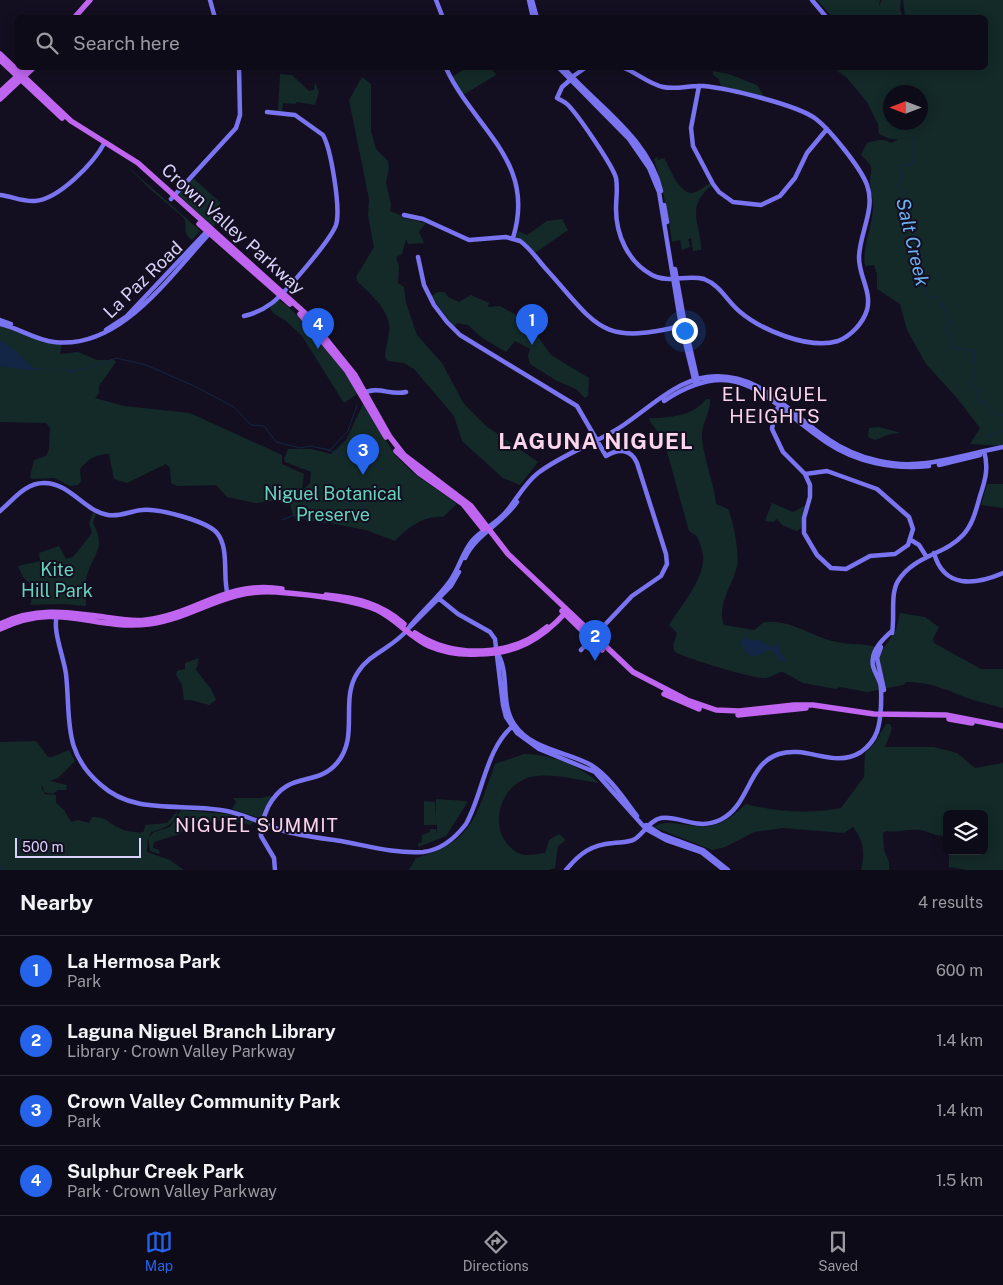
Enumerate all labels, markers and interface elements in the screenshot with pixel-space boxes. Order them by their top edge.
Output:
search box [15,15,988,70]
icon: search [33,29,61,57]
text: Search here [73,32,180,54]
north arrow [883,85,928,130]
street label: Crown Valley Parkway [158,159,309,299]
water label: Salt Creek [892,196,934,289]
street label: La Paz Road [99,237,186,322]
pin: 1 [516,304,548,345]
pin: 4 [302,308,334,349]
your location [672,318,698,344]
district label: EL NIGUEL HEIGHTS [722,383,828,427]
district label: LAGUNA NIGUEL [498,428,694,454]
pin: 3 [347,434,379,475]
park label: Niguel Botanical Preserve [264,483,402,525]
park label: Kite Hill Park [21,559,93,601]
pin: 2 [579,620,611,661]
map controls [943,810,988,855]
button: layers [943,810,988,855]
district label: NIGUEL SUMMIT [175,814,339,836]
scale bar [15,835,141,858]
text: 500 m [22,839,64,855]
text: Nearby [20,890,93,915]
text: 4 results [918,893,983,912]
text: La Hermosa Park [67,950,221,972]
text: 1 [33,961,39,980]
text: 600 m [936,961,983,980]
text: Park [67,972,101,991]
text: Laguna Niguel Branch Library [67,1020,336,1042]
text: 2 [31,1031,41,1050]
text: 1.4 km [936,1031,983,1050]
text: Library · Crown Valley Parkway [67,1042,295,1061]
text: Crown Valley Community Park [67,1090,341,1112]
text: 3 [31,1101,41,1120]
text: 1.4 km [936,1101,983,1120]
text: Park [67,1112,101,1131]
text: Sulphur Creek Park [67,1160,244,1182]
text: 4 [31,1171,41,1190]
text: 1.5 km [936,1171,983,1190]
text: Park · Crown Valley Parkway [67,1182,277,1201]
tab: Map [145,1228,173,1274]
tab: Directions [463,1228,529,1274]
tab: Saved [818,1228,858,1274]

